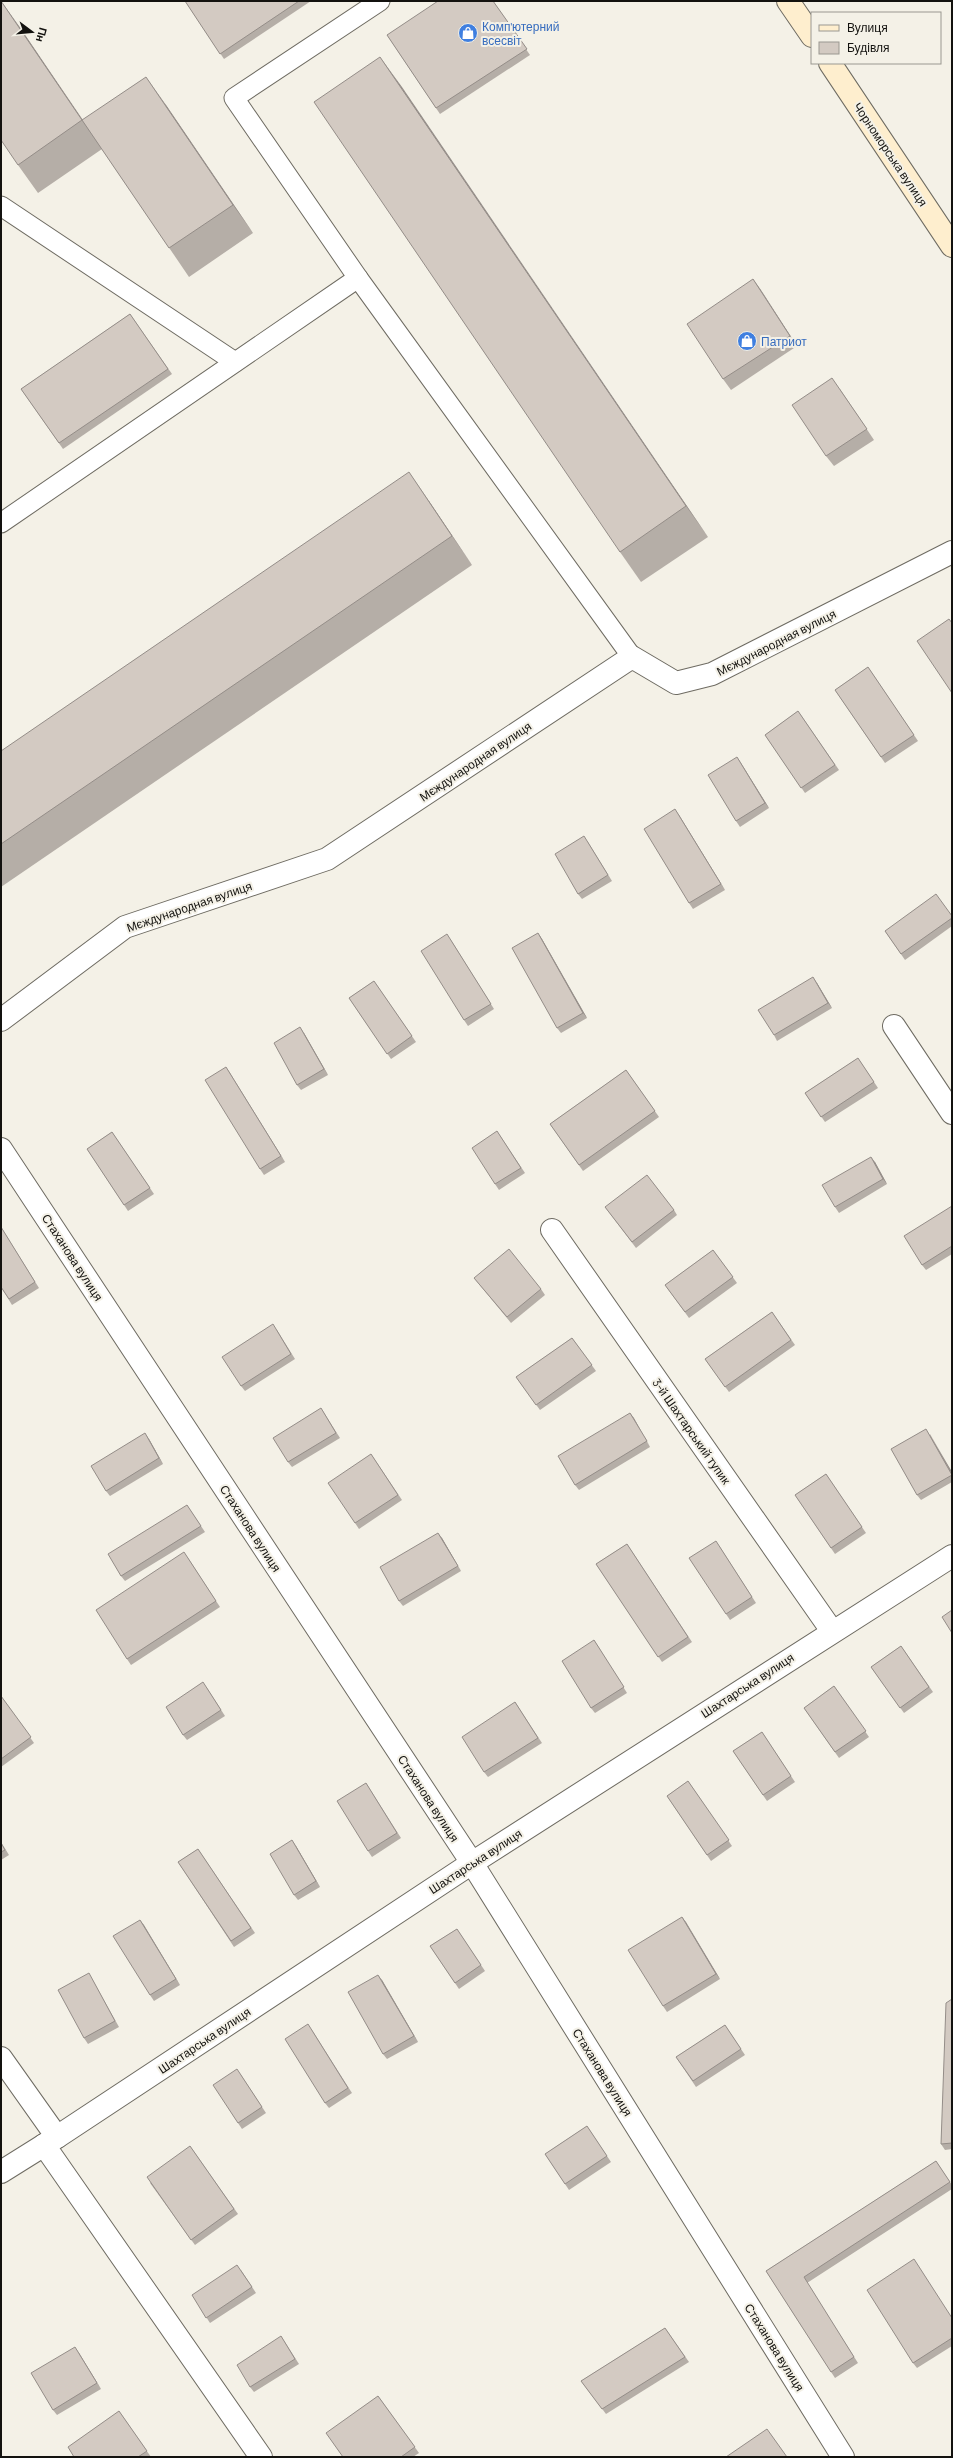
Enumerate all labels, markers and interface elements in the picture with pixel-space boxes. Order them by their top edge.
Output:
north arrow [12,12,52,52]
legend [811,12,941,64]
place label: Комп'ютерний всесвіт [482,19,559,47]
text: Вулиця [847,20,888,35]
shop icon: Комп'ютерний всесвіт [457,22,479,44]
text: Пн [34,26,50,44]
text: Будівля [847,40,889,55]
street label: Чорноморська вулиця [850,100,931,209]
shop icon: Патриот [736,330,758,352]
place label: Патриот [761,334,807,349]
street label: Мєждународная вулиця [714,606,838,679]
street label: Мєждународная вулиця [417,718,534,804]
street label: Мєждународная вулиця [124,878,254,935]
street label: Стаханова вулиця [39,1211,106,1304]
street label: 3-й Шахтарський тупик [649,1376,734,1488]
street label: Стаханова вулиця [217,1482,284,1575]
street label: Шахтарська вулиця [698,1650,797,1721]
street label: Стаханова вулиця [395,1752,462,1845]
street label: Шахтарська вулиця [426,1826,525,1897]
street label: Шахтарська вулиця [155,2004,253,2077]
street label: Стаханова вулиця [570,2026,636,2119]
street label: Стаханова вулиця [742,2301,808,2394]

